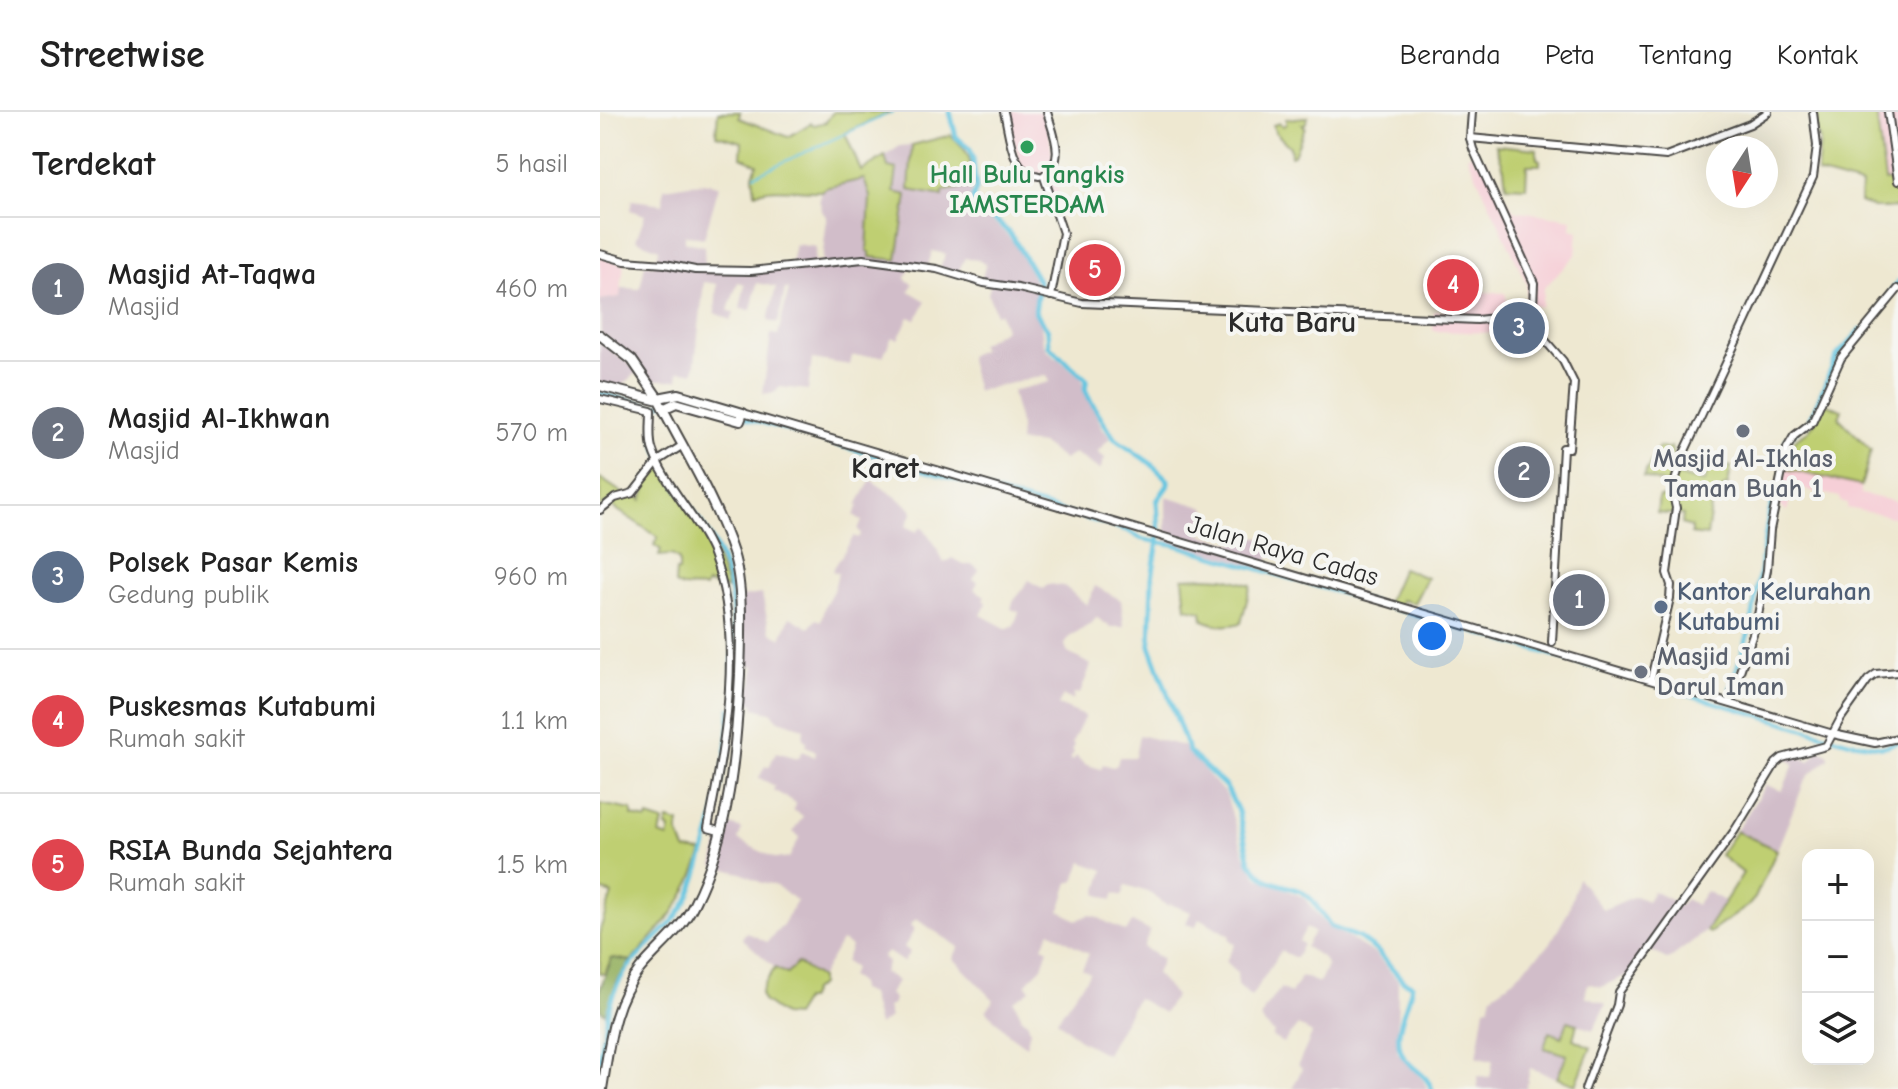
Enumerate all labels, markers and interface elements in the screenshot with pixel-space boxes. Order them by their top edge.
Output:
text: Streetwise [40,33,205,77]
text: Beranda [1400,39,1501,71]
text: Peta [1545,39,1595,71]
text: Tentang [1639,39,1733,71]
text: Kontak [1777,39,1858,71]
north arrow [1706,136,1778,208]
marker: Hall Bulu Tangkis IAMSTERDAM [1018,138,1036,156]
text: Terdekat [32,144,155,184]
text: 5 hasil [495,149,568,179]
place label: Hall Bulu Tangkis IAMSTERDAM [930,160,1124,220]
pin: 5 [1069,240,1121,300]
pin: 4 [1427,255,1479,315]
text: Masjid At-Taqwa [108,257,316,292]
text: 1 [53,274,63,304]
text: 460 m [495,274,568,304]
text: Masjid [108,292,180,322]
pin: 3 [1493,298,1545,358]
district label: Kuta Baru [1228,305,1356,340]
text: Masjid Al-Ikhwan [108,401,330,436]
text: 2 [52,418,64,448]
text: 570 m [496,418,568,448]
marker: Masjid Al-Ikhlas Taman Buah 1 [1734,422,1752,440]
text: Masjid [108,436,180,466]
pin: 2 [1498,442,1550,502]
place label: Masjid Al-Ikhlas Taman Buah 1 [1653,444,1833,504]
district label: Karet [851,451,920,486]
street label: Jalan Raya Cadas [1184,509,1382,593]
text: Polsek Pasar Kemis [108,545,358,580]
text: 3 [52,562,64,592]
text: 960 m [494,562,568,592]
pin: 1 [1553,570,1605,630]
place label: Kantor Kelurahan Kutabumi [1677,577,1871,637]
text: Gedung publik [108,580,269,610]
marker: Kantor Kelurahan Kutabumi [1652,598,1670,616]
your location [1412,616,1452,656]
place label: Masjid Jami Darul Iman [1657,642,1791,702]
marker: Masjid Jami Darul Iman [1632,663,1650,681]
text: Puskesmas Kutabumi [108,689,376,724]
text: 4 [52,706,64,736]
text: 1.1 km [501,706,568,736]
text: Rumah sakit [108,724,244,754]
text: RSIA Bunda Sejahtera [108,833,393,868]
map controls [1802,849,1874,1065]
button: + [1802,849,1874,921]
text: 5 [51,850,65,880]
text: 1.5 km [497,850,568,880]
text: Rumah sakit [108,868,244,898]
button: − [1802,921,1874,993]
button: layers [1802,993,1874,1065]

